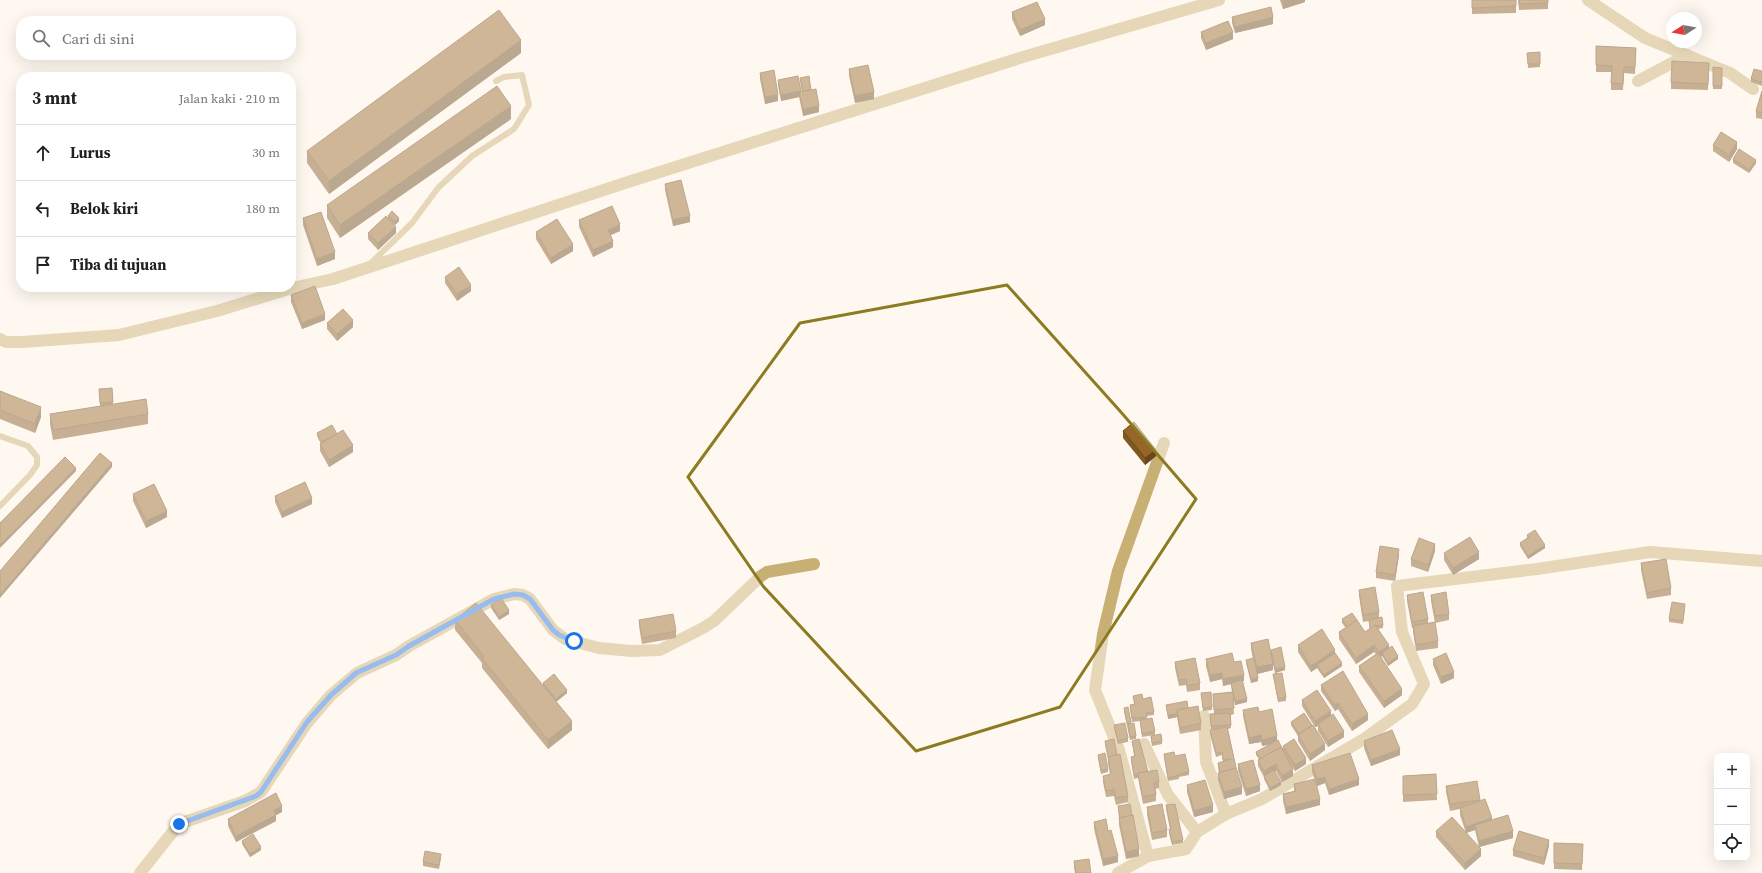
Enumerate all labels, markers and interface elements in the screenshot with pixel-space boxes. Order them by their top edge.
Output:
north arrow [1666,12,1702,48]
search box [16,16,296,60]
icon: search [30,27,52,49]
text: Cari di sini [62,28,134,49]
text: 3 mnt [32,86,77,110]
text: Jalan kaki · 210 m [179,90,280,107]
icon: ahead [32,142,54,164]
text: Lurus [70,142,111,163]
text: 30 m [252,144,280,161]
icon: left [32,198,54,220]
text: Belok kiri [70,198,138,219]
text: 180 m [246,200,280,217]
icon: arrive [32,254,54,276]
text: Tiba di tujuan [70,254,166,275]
route start [565,632,583,650]
map controls [1714,753,1750,861]
button: + [1714,753,1750,789]
button: − [1714,789,1750,825]
route end [170,815,188,833]
button: locate [1714,825,1750,861]

